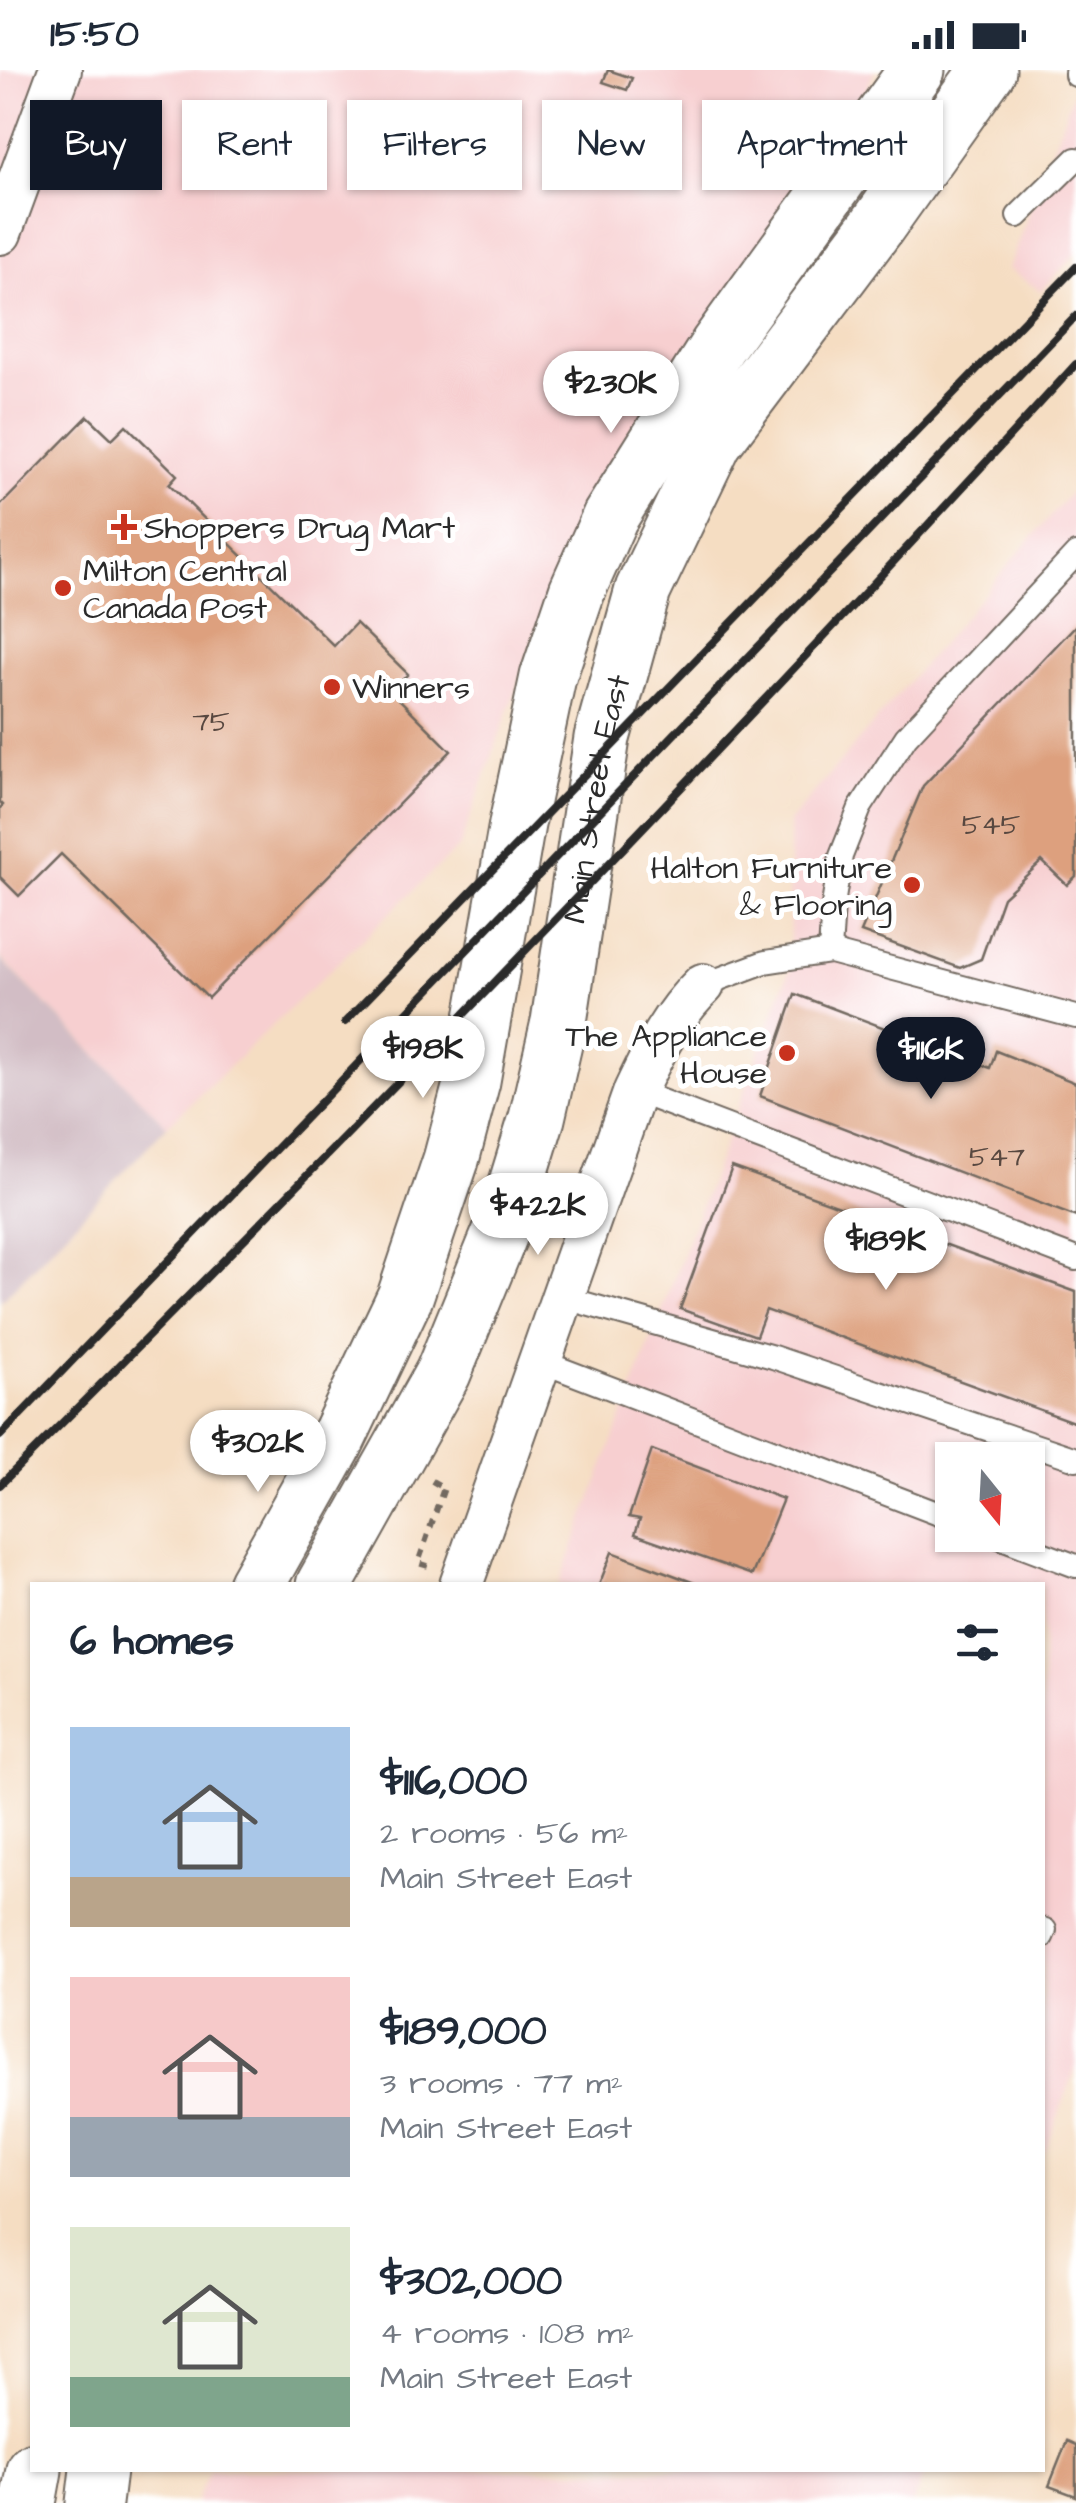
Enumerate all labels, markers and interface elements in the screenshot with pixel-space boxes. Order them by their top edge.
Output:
text: 15:50 [50,9,139,61]
chip: Buy [30,100,162,190]
chip: Rent [182,100,327,190]
chip: Filters [347,100,522,190]
chip: New [542,100,682,190]
chip: Apartment [702,100,943,190]
pin: $230K [541,351,681,436]
text: $230K [565,361,657,406]
place label: Shoppers Drug Mart [144,506,455,551]
marker: Shoppers Drug Mart [113,516,135,538]
place label: Milton Central Canada Post [83,549,287,631]
marker: Milton Central Canada Post [52,577,74,599]
place label: Winners [352,666,470,711]
street label: Main Street East [553,670,643,926]
marker: Winners [321,676,343,698]
house number: 75 [192,703,230,742]
house number: 545 [962,806,1021,845]
place label: Halton Furniture & Flooring [651,846,892,928]
marker: Halton Furniture & Flooring [901,874,923,896]
place label: The Appliance House [565,1014,767,1096]
pin: $198K [353,1016,493,1101]
pin: $116K [861,1017,1001,1102]
text: $198K [383,1026,463,1071]
text: $116K [898,1027,964,1072]
marker: The Appliance House [776,1042,798,1064]
house number: 547 [969,1138,1025,1177]
pin: $422K [468,1173,608,1258]
text: $422K [490,1183,586,1228]
pin: $189K [816,1208,956,1293]
text: $189K [846,1218,926,1263]
pin: $302K [188,1410,328,1495]
text: $302K [212,1420,304,1465]
north arrow [935,1442,1045,1552]
map controls [935,1442,1045,1552]
text: 6 homes [70,1613,234,1671]
icon: filters [950,1615,1005,1670]
text: $116,000 [380,1753,527,1811]
icon: home [150,1767,270,1887]
text: 2 rooms · 56 m² [380,1811,628,1856]
text: Main Street East [380,1856,632,1901]
text: $189,000 [380,2003,547,2061]
icon: home [150,2017,270,2137]
text: 3 rooms · 77 m² [380,2061,623,2106]
text: Main Street East [380,2106,632,2151]
text: $302,000 [380,2253,562,2311]
icon: home [150,2267,270,2387]
text: 4 rooms · 108 m² [380,2311,634,2356]
text: Main Street East [380,2356,632,2401]

